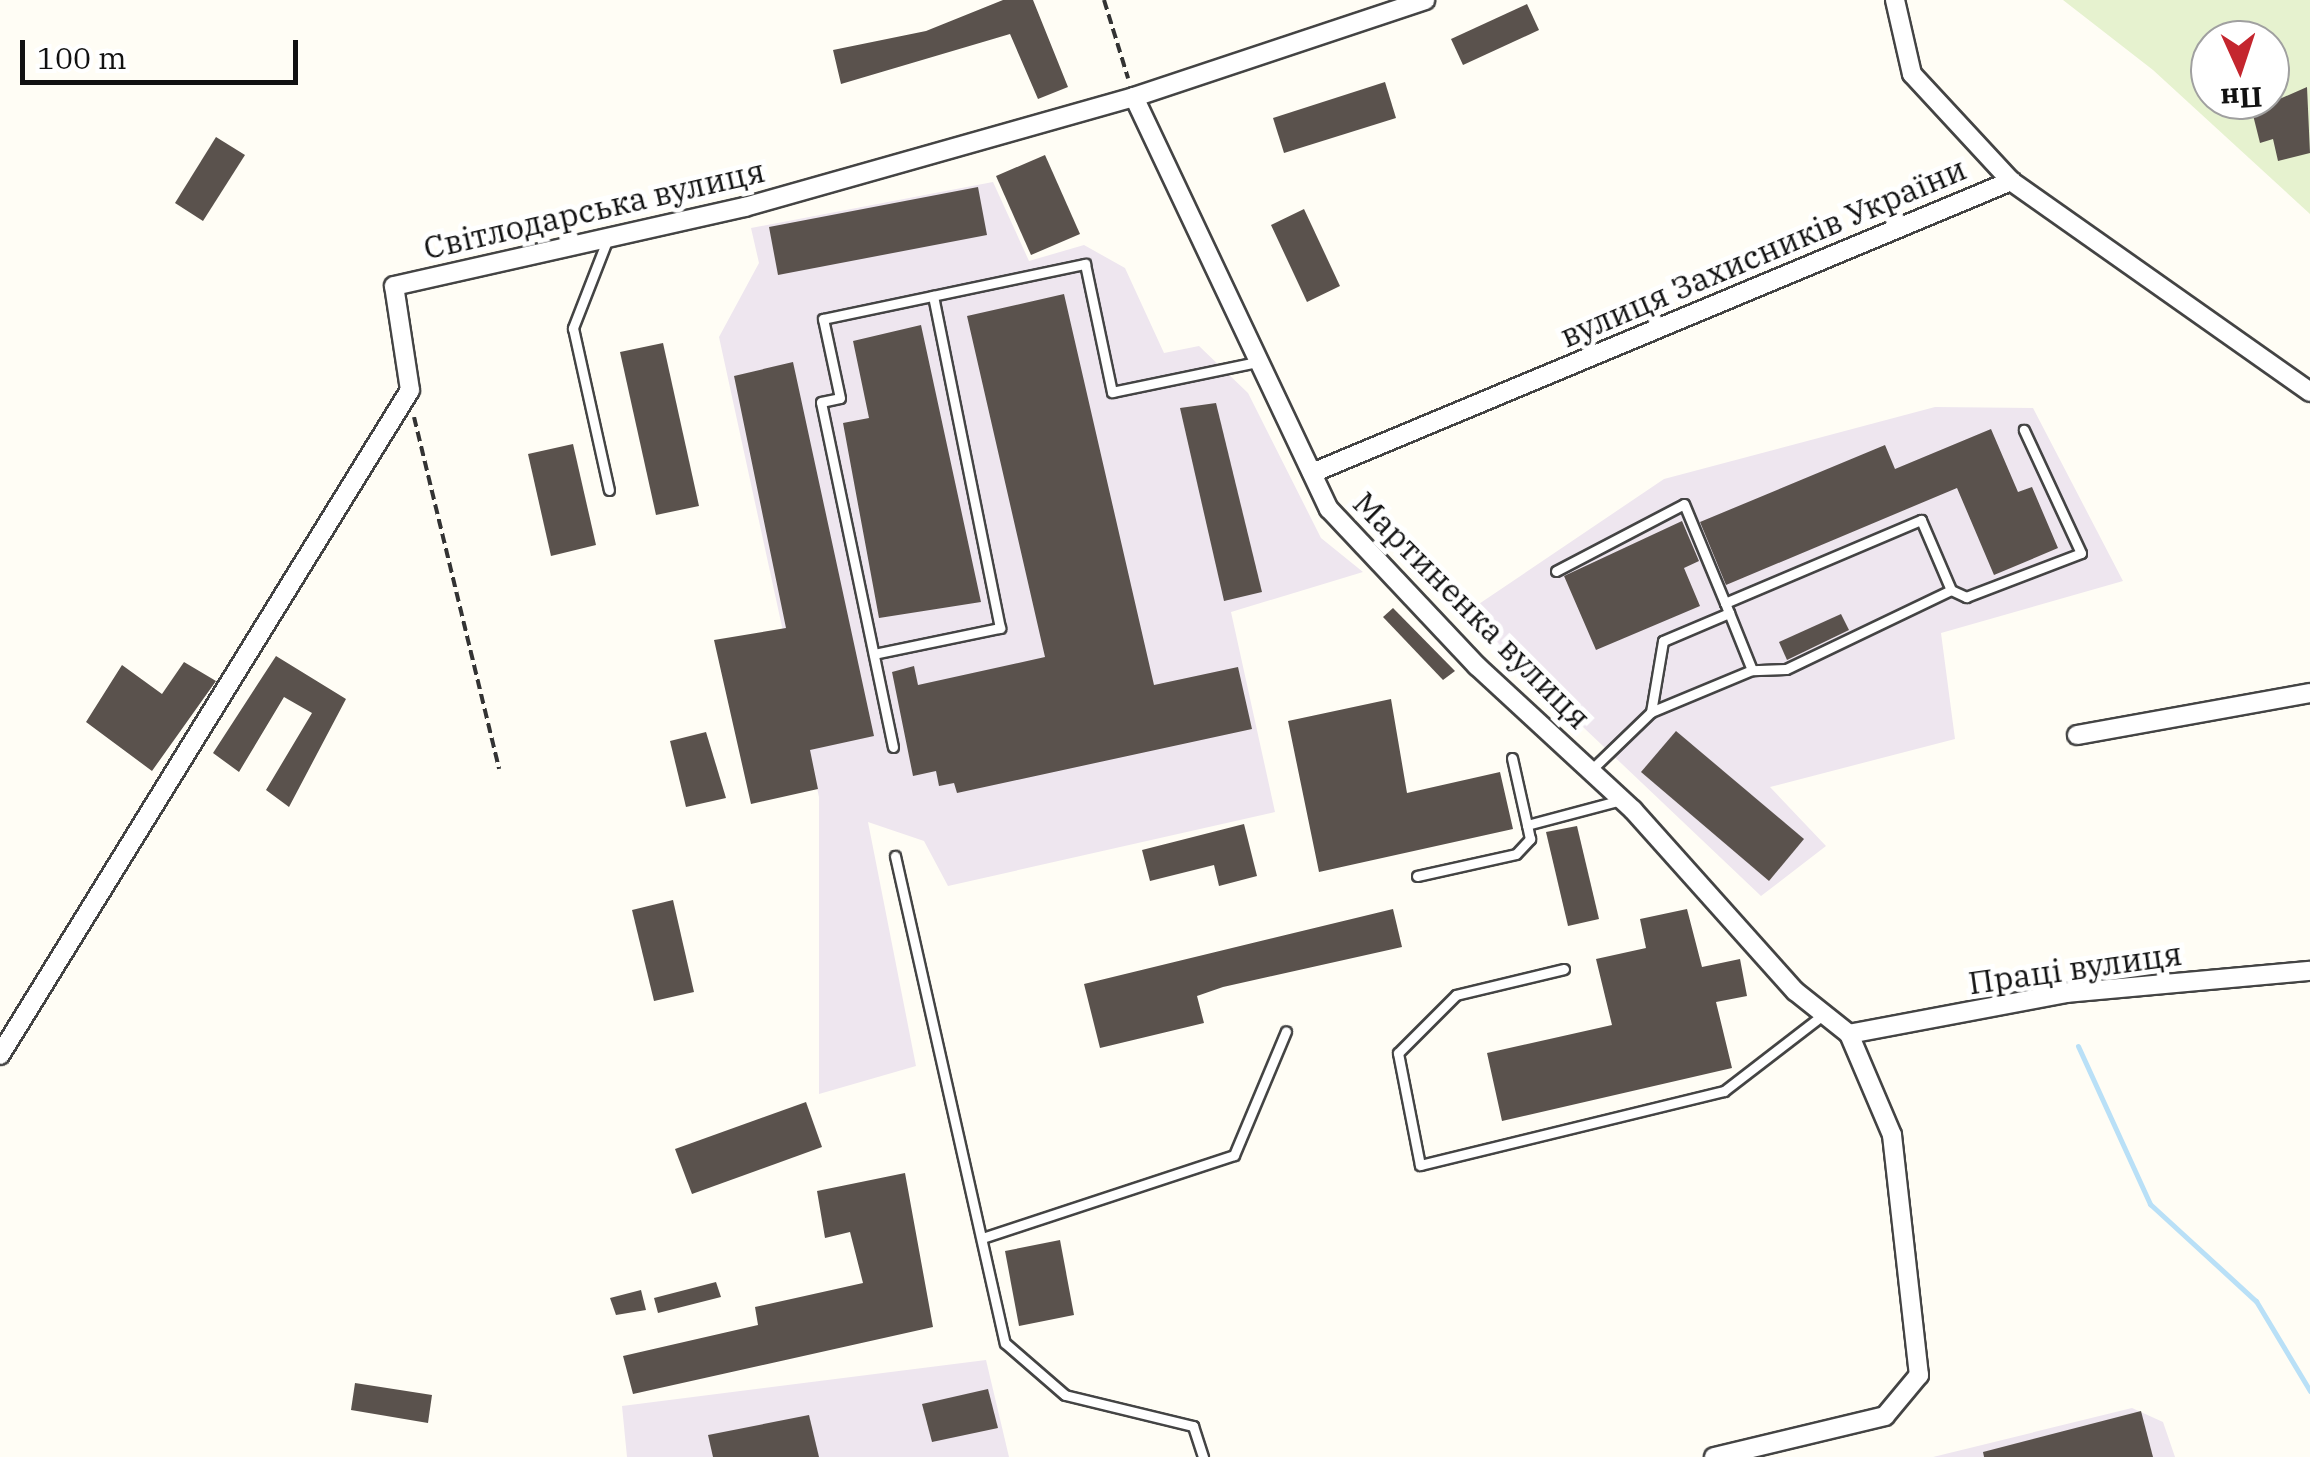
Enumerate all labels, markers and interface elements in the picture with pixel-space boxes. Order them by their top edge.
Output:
scale bar [25,20,302,82]
north arrow [2190,20,2290,120]
text: 100 m [37,38,127,77]
text: Пн [2220,79,2263,118]
street label: вулиця Захисників України [1554,149,1972,355]
street label: Світлодарська вулиця [420,151,768,267]
street label: Мартиненка вулиця [1346,484,1598,736]
street label: Праці вулиця [1966,934,2184,1002]

